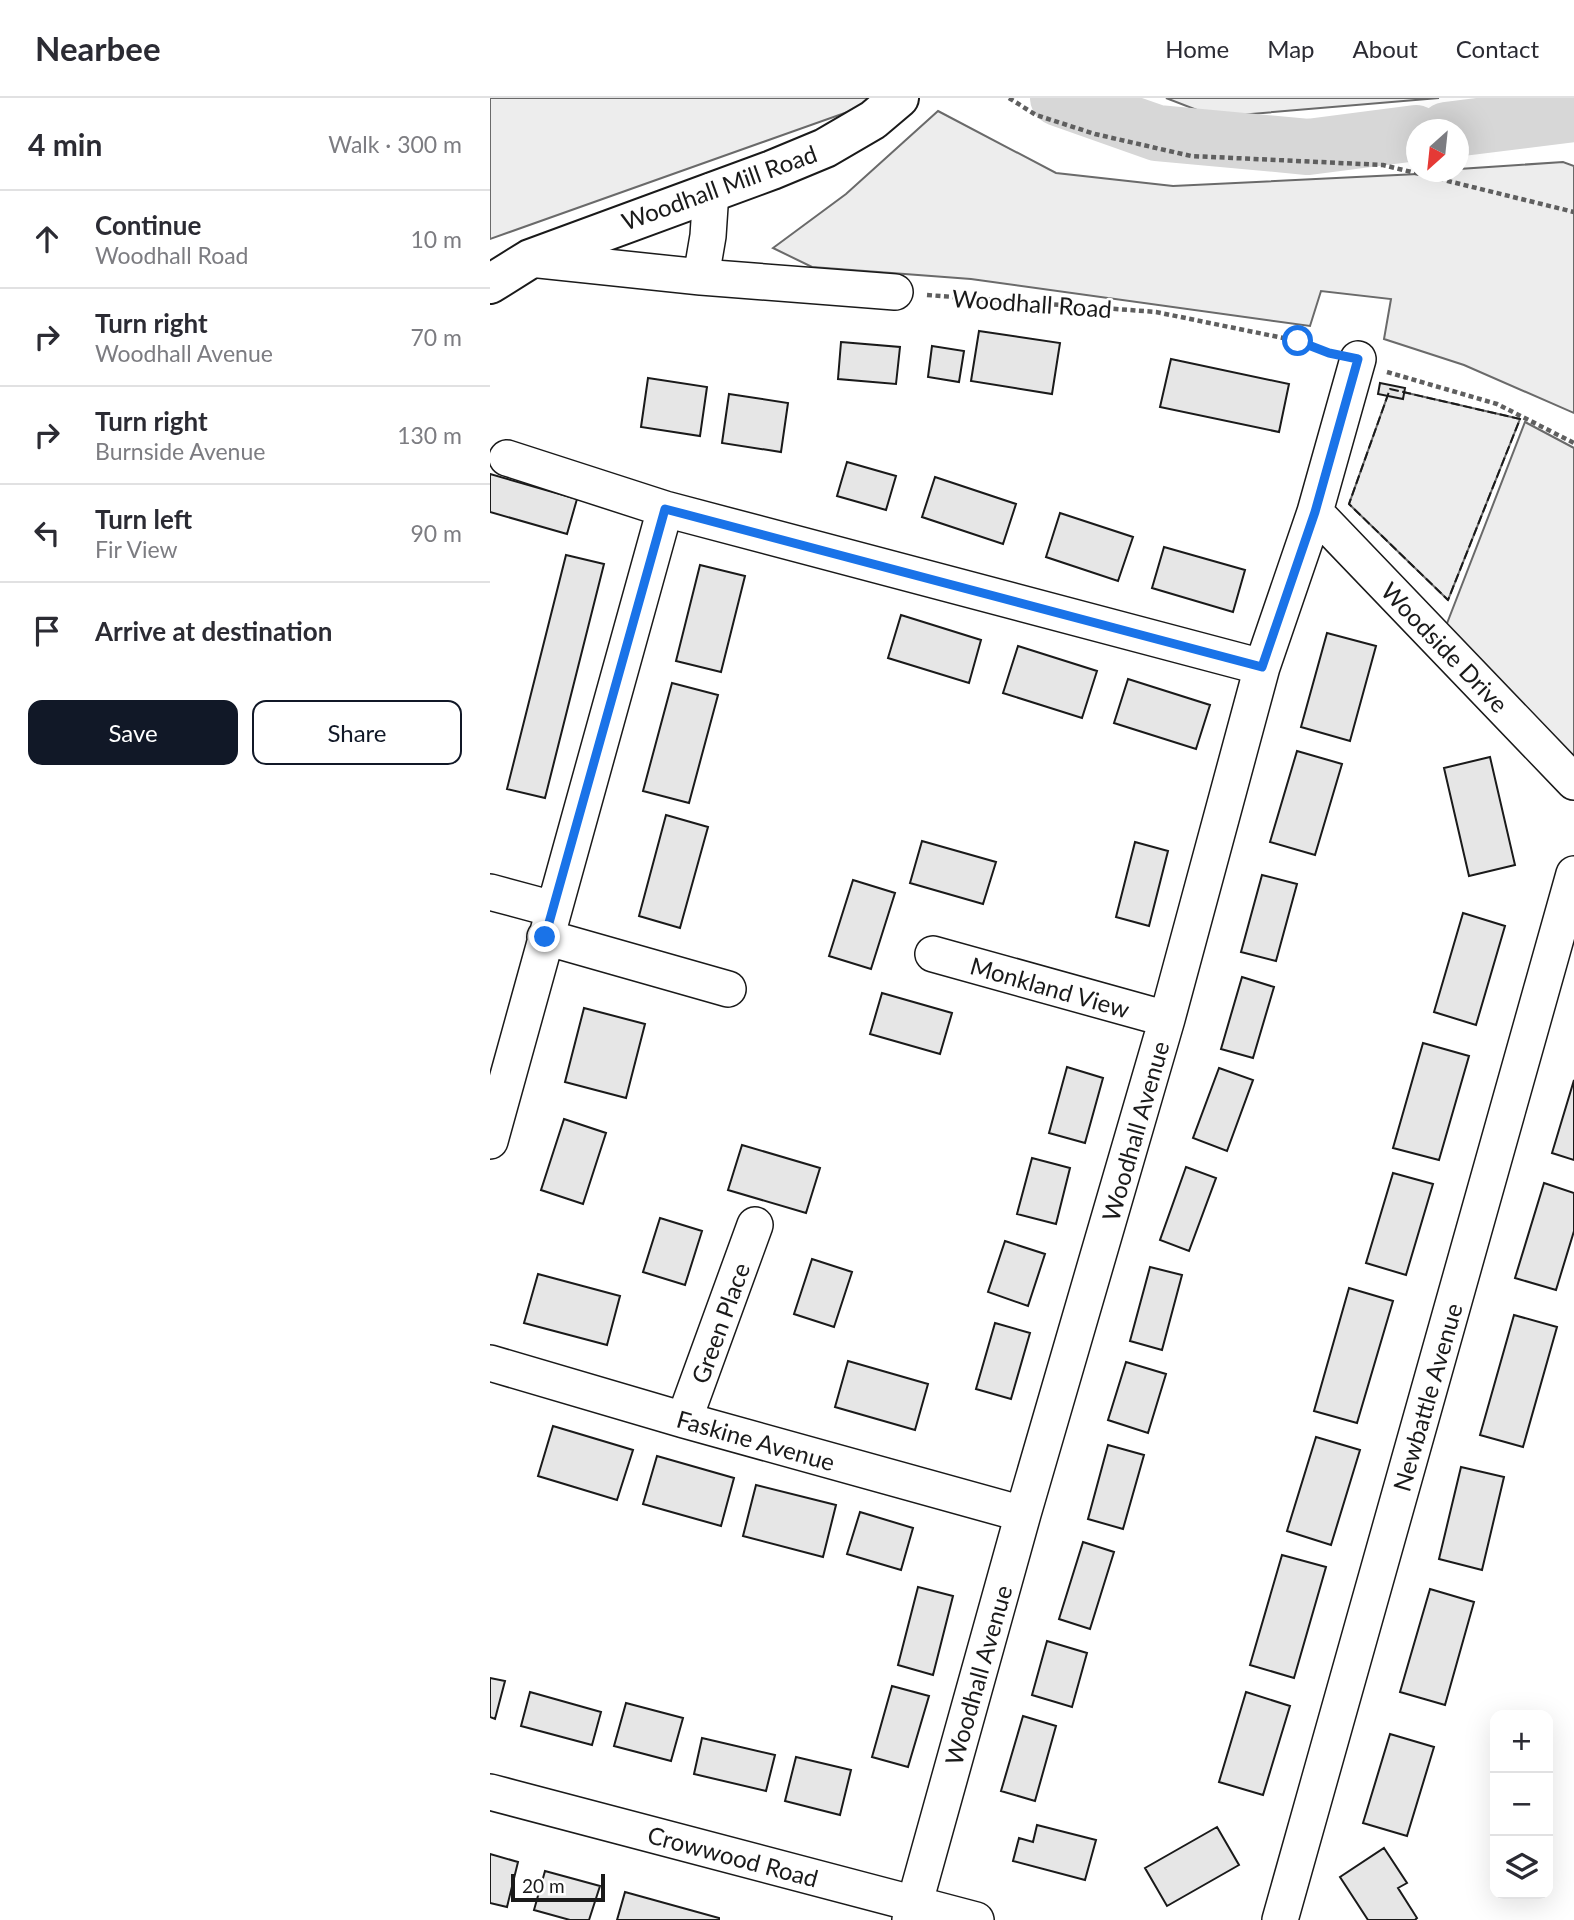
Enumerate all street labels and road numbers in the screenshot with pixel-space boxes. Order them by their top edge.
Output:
street label: Woodhall Mill Road [617,138,821,236]
street label: Woodhall Road [951,283,1113,323]
street label: Woodside Drive [1376,576,1514,718]
street label: Monkland View [967,950,1133,1024]
street label: Woodhall Avenue [1095,1038,1175,1224]
street label: Green Place [685,1259,755,1387]
street label: Newbattle Avenue [1386,1300,1468,1494]
street label: Faskine Avenue [674,1404,838,1476]
street label: Woodhall Avenue [938,1582,1018,1768]
street label: Crowwood Road [645,1819,821,1893]

